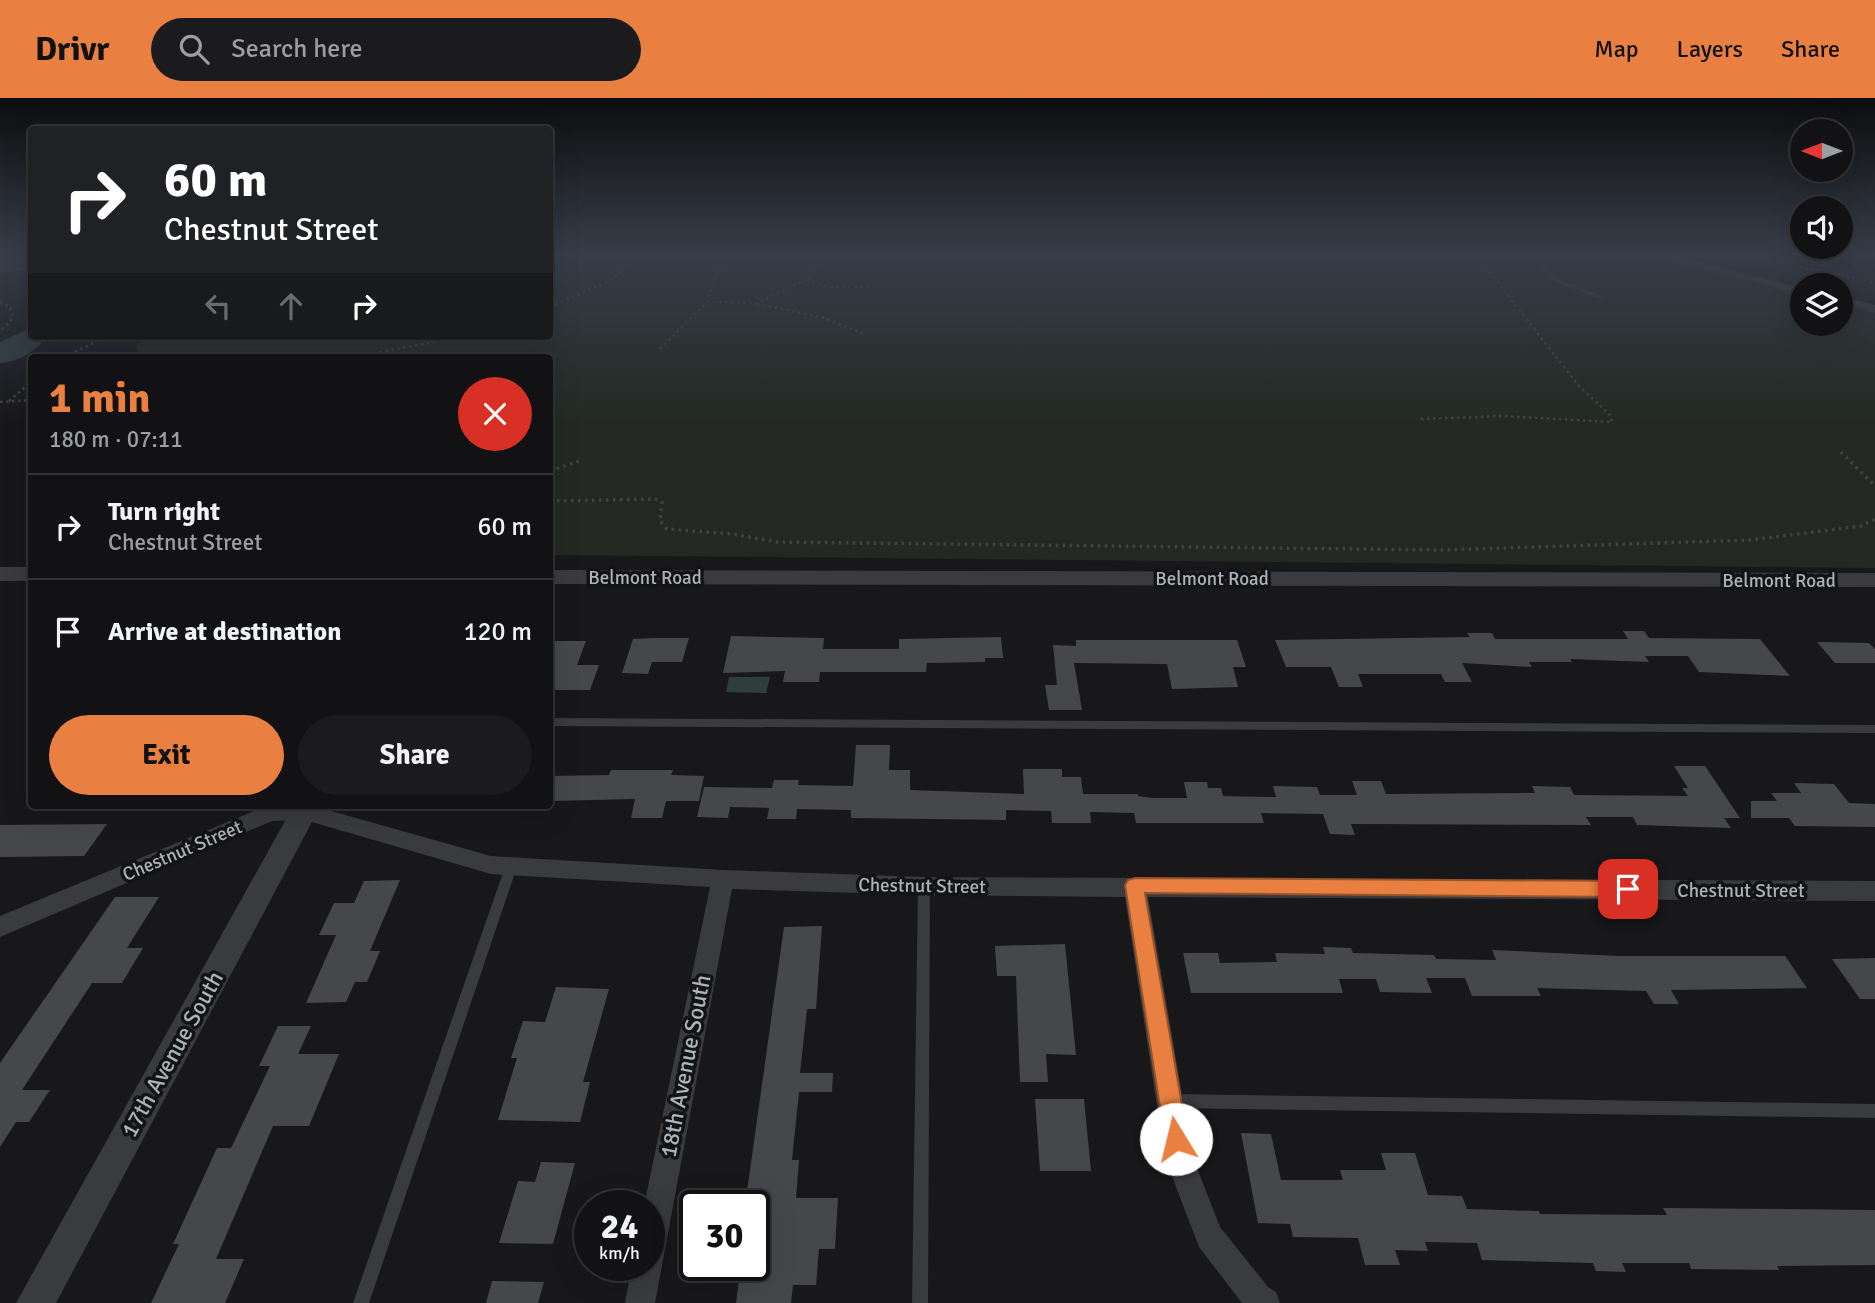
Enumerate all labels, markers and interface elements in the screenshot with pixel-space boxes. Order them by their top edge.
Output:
search box [151,18,641,81]
text: Drivr [35,29,109,70]
icon: search [175,30,213,68]
text: Search here [231,33,362,65]
text: Map [1594,34,1639,64]
text: Layers [1677,34,1743,64]
text: Share [1781,34,1840,64]
north arrow [1790,119,1853,182]
map controls [1790,119,1853,336]
text: 60 m [164,150,267,210]
icon: right [49,154,140,245]
button: sound [1790,196,1853,259]
text: Chestnut Street [164,210,379,249]
button: layers [1790,273,1853,336]
icon: left [199,287,237,325]
icon: ahead [272,287,310,325]
icon: right [345,287,383,325]
text: 1 min [49,373,150,424]
button: close [458,377,532,451]
text: 180 m · 07:11 [49,425,183,454]
text: Turn right [108,496,220,528]
icon: right [49,508,87,546]
text: 60 m [477,511,532,543]
text: Chestnut Street [108,528,262,557]
street label: Belmont Road [588,566,702,590]
street label: Belmont Road [1155,567,1269,591]
street label: Belmont Road [1722,569,1836,593]
icon: arrive [49,613,87,651]
text: Arrive at destination [108,616,341,648]
text: 120 m [463,616,532,648]
button: Exit [49,715,284,795]
button: Share [298,715,532,795]
street label: Chestnut Street [119,815,246,887]
pin [1598,859,1658,919]
icon: arrive [1609,870,1647,908]
street label: Chestnut Street [858,873,986,899]
street label: Chestnut Street [1677,879,1805,903]
street label: 17th Avenue South [115,966,230,1142]
street label: 18th Avenue South [654,972,717,1160]
position arrow [1139,1102,1213,1176]
speed limit sign: 30 [679,1190,770,1281]
text: 24 [601,1205,638,1248]
text: km/h [599,1242,640,1264]

